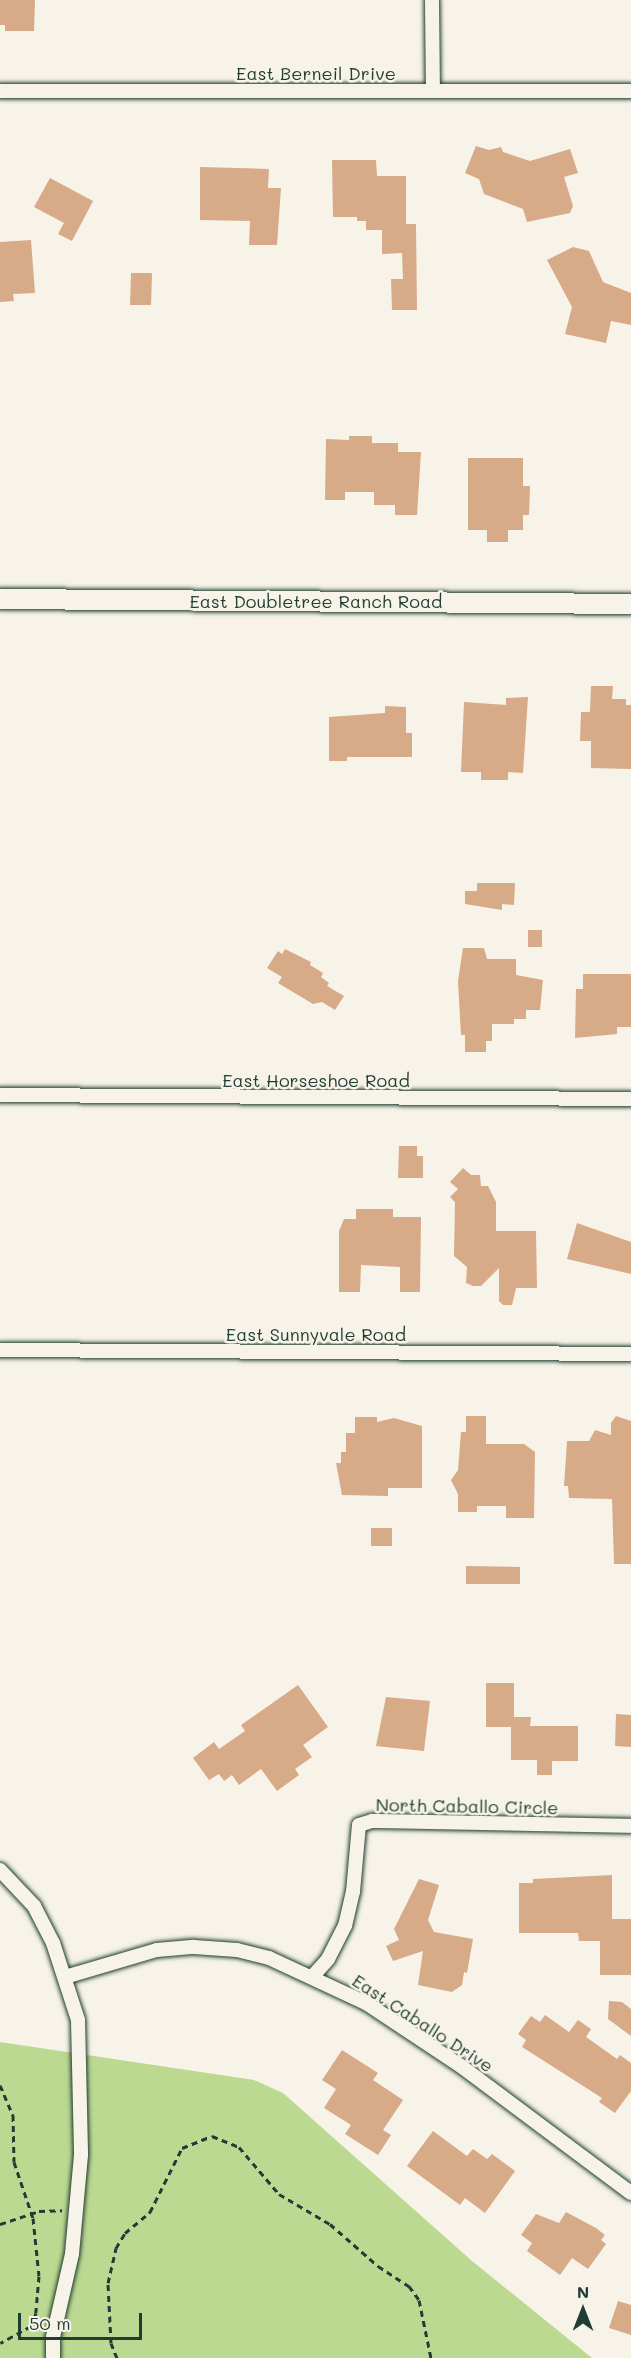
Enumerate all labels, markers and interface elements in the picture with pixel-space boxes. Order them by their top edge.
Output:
street label: East Berneil Drive [236,62,396,84]
street label: East Doubletree Ranch Road [189,590,443,612]
street label: East Horseshoe Road [222,1069,410,1091]
street label: East Sunnyvale Road [226,1323,406,1345]
street label: North Caballo Circle [375,1794,559,1818]
street label: East Caballo Drive [348,1969,498,2077]
north arrow [553,2280,613,2340]
text: N [577,2281,589,2302]
scale bar [21,2301,146,2339]
text: 50 m [29,2311,71,2335]

